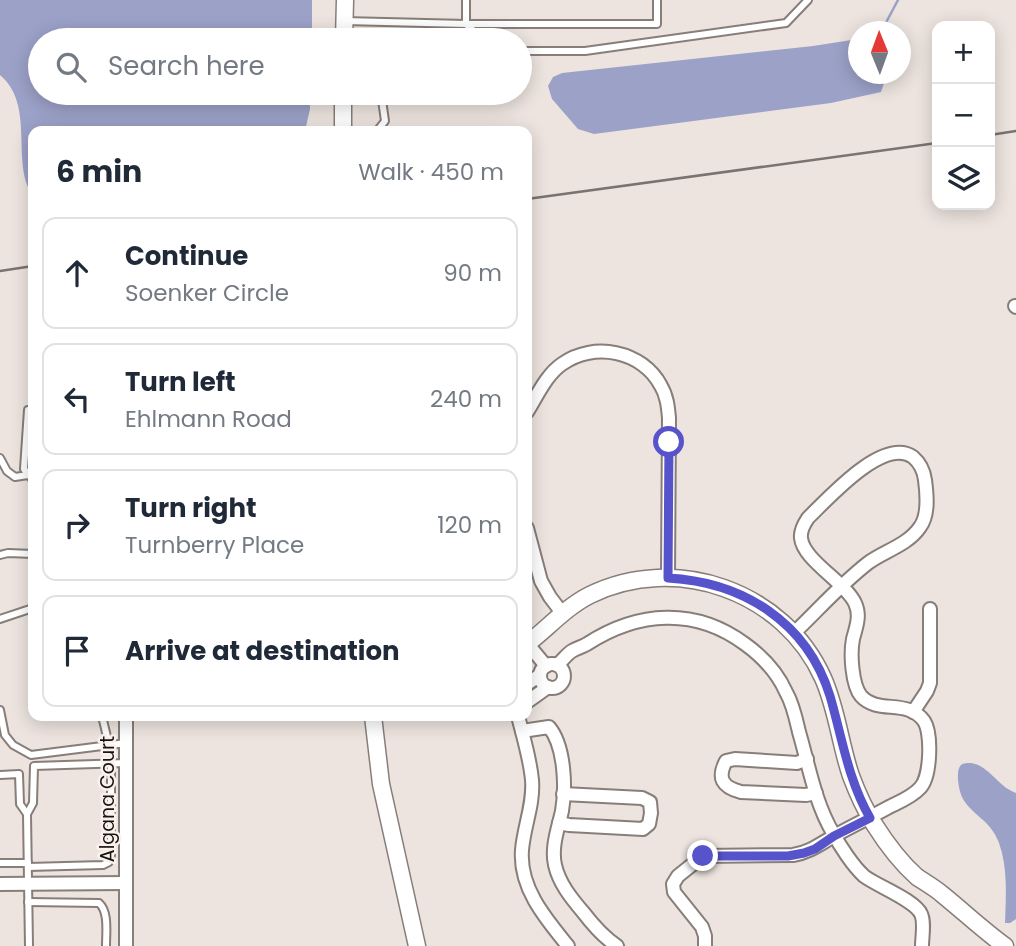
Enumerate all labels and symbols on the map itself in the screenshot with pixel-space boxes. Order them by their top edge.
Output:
north arrow [848,21,911,84]
route start [653,426,684,457]
street label: Algana Court [94,736,121,862]
route end [687,840,718,871]

